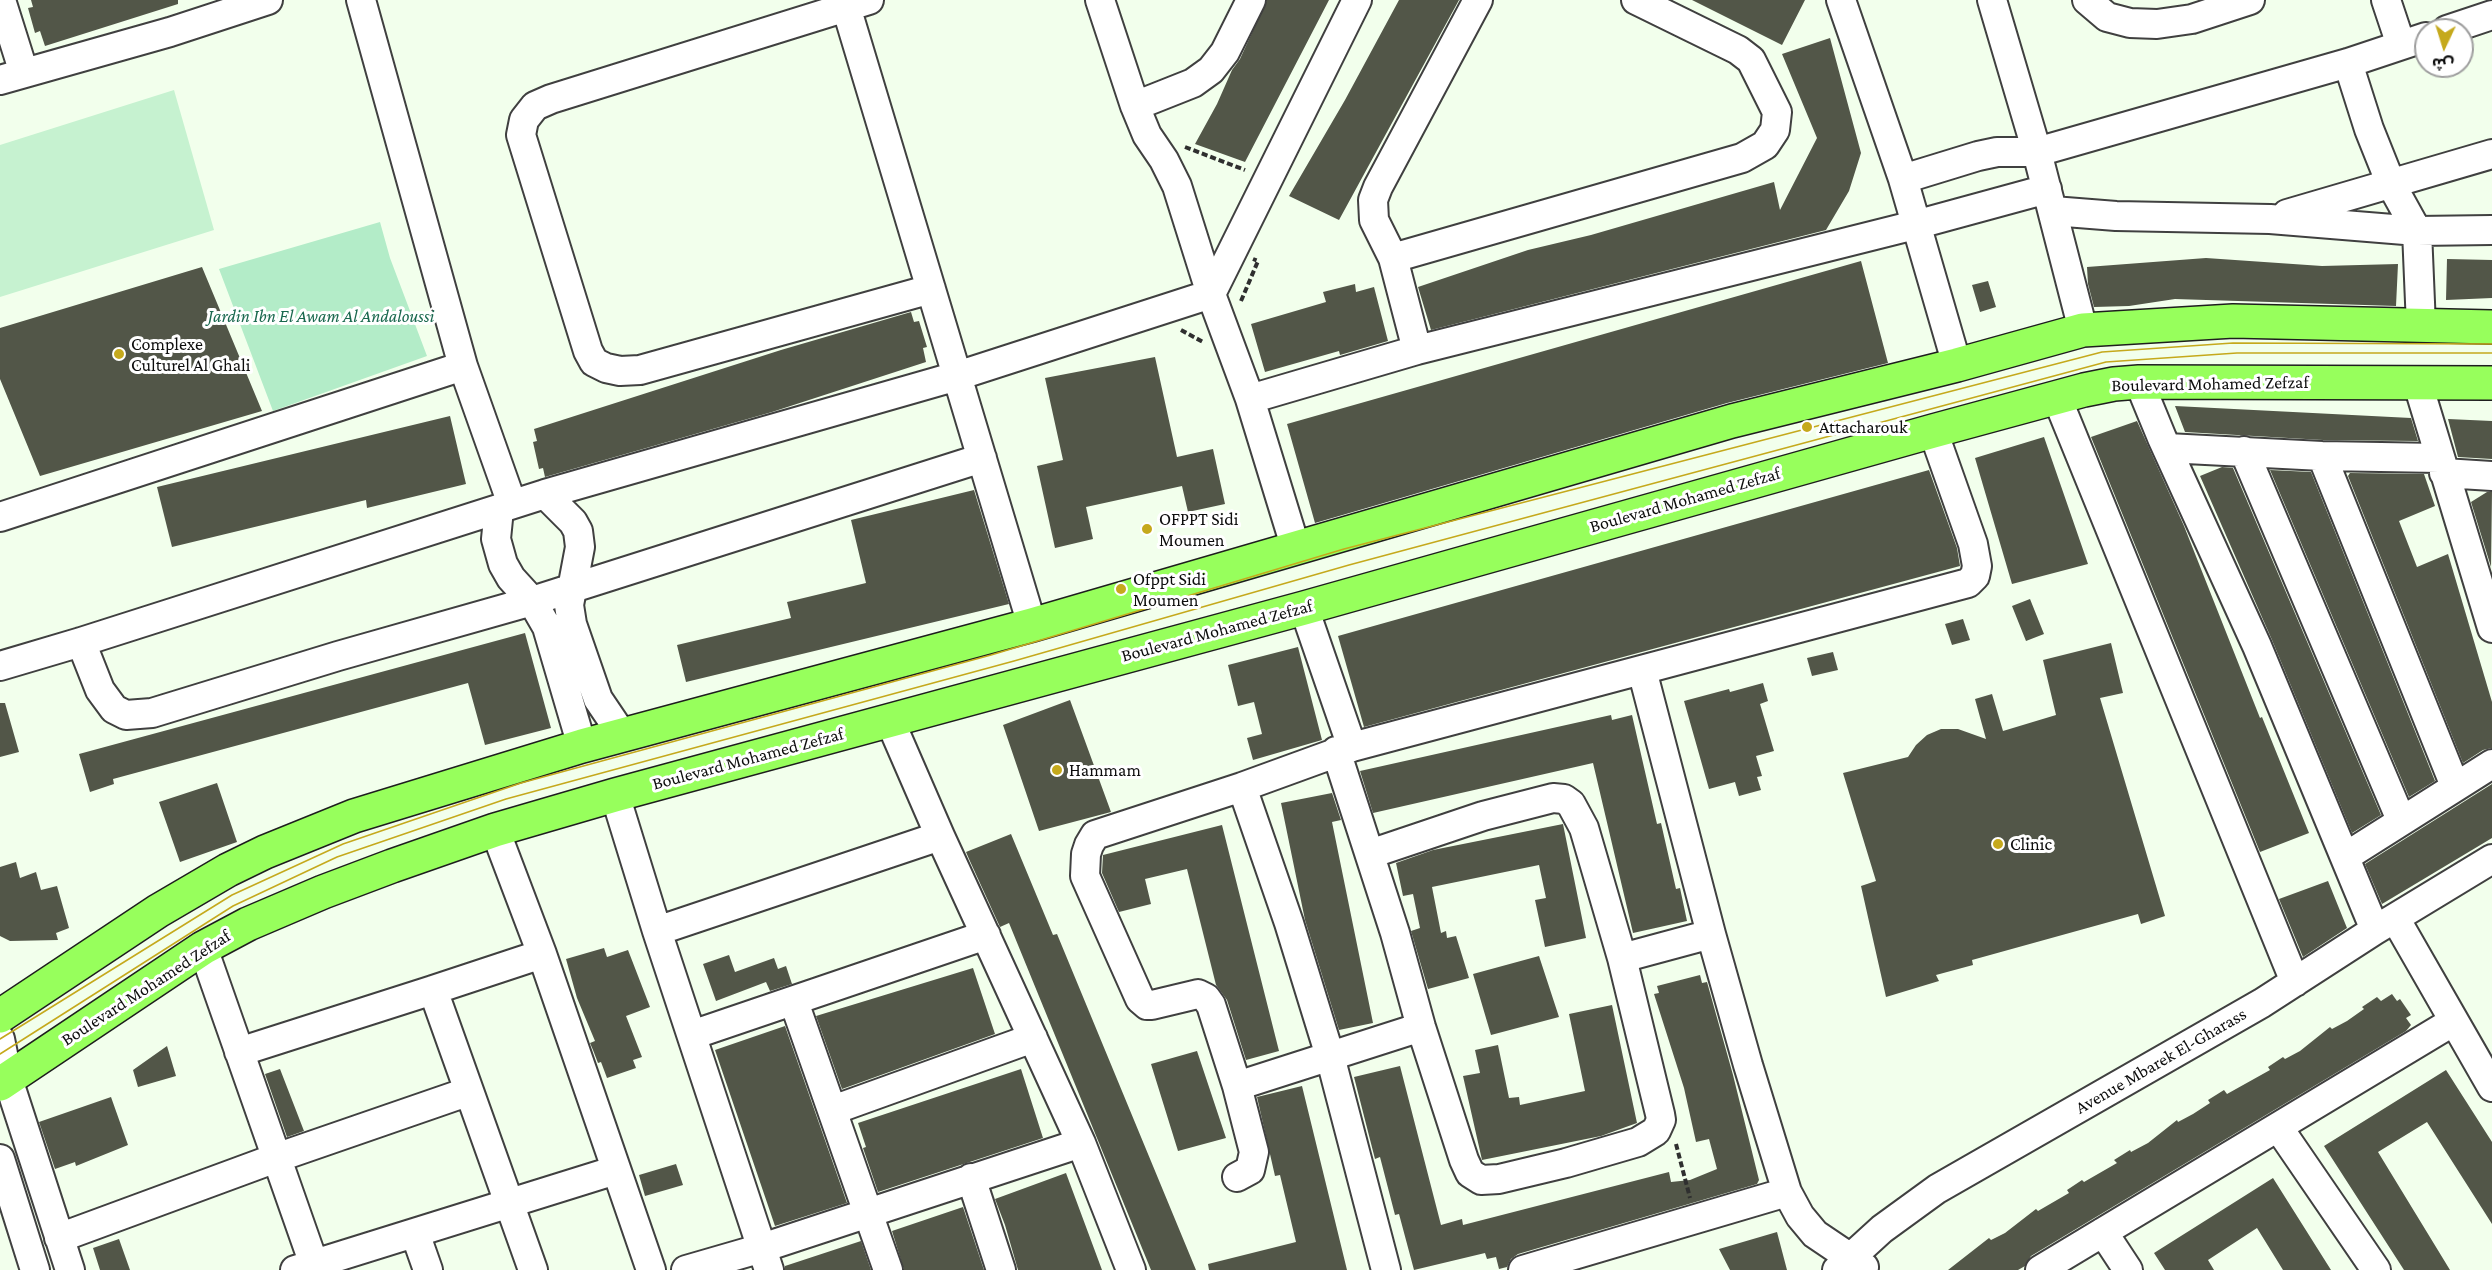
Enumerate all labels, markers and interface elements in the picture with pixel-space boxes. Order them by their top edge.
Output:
north arrow [2414,18,2474,78]
text: ش [2431,55,2454,74]
park label: Jardin Ibn El Awam Al Andaloussi [208,305,434,327]
place label: Complexe Culturel Al Ghali [131,333,250,376]
marker: Complexe Culturel Al Ghali [112,347,126,361]
street label: Boulevard Mohamed Zefzaf [2111,371,2309,397]
place label: Attacharouk [1819,416,1908,438]
marker: Attacharouk [1800,420,1814,434]
street label: Boulevard Mohamed Zefzaf [1587,462,1783,538]
place label: OFPPT Sidi Moumen [1159,508,1239,550]
marker: OFPPT Sidi Moumen [1140,522,1154,536]
place label: Ofppt Sidi Moumen [1133,568,1206,610]
marker: Ofppt Sidi Moumen [1114,582,1128,596]
street label: Boulevard Mohamed Zefzaf [1119,595,1315,667]
street label: Boulevard Mohamed Zefzaf [650,723,846,795]
place label: Hammam [1069,759,1141,781]
marker: Hammam [1050,763,1064,777]
place label: Clinic [2010,833,2052,855]
marker: Clinic [1991,837,2005,851]
street label: Boulevard Mohamed Zefzaf [57,925,235,1051]
street label: Avenue Mbarek El-Gharass [2072,1003,2250,1119]

